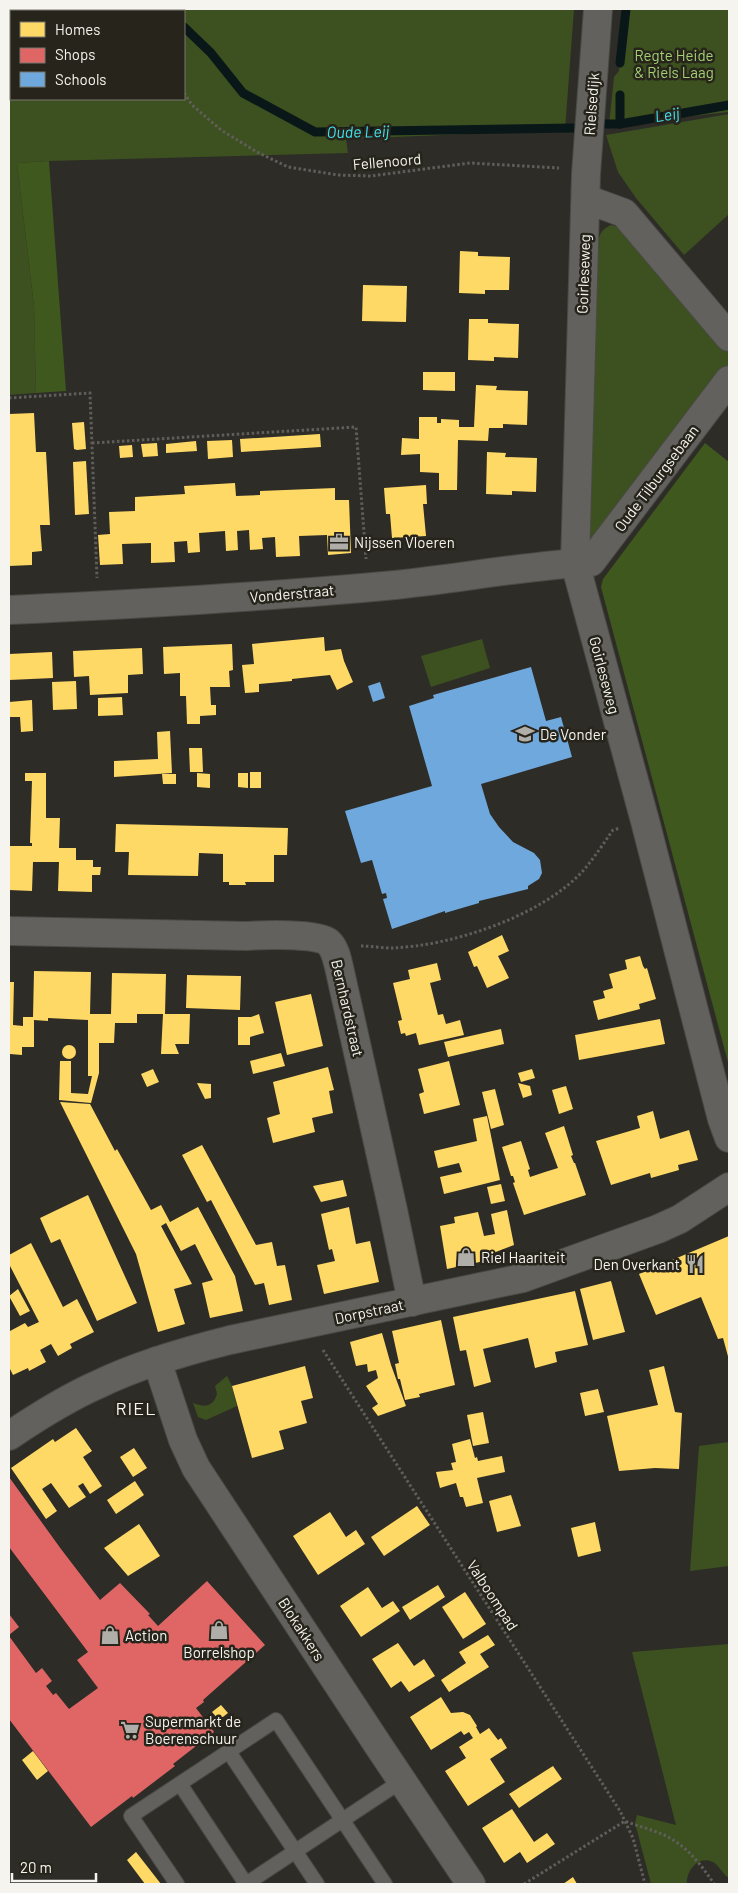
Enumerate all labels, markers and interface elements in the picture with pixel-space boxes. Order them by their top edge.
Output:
legend [10,10,185,100]
text: Homes [55,20,100,38]
text: Shops [55,45,95,63]
park label: Regte Heide & Riels Laag [634,46,714,81]
text: Schools [55,70,107,88]
street label: Rielsedijk [580,72,602,136]
water label: Leij [653,103,681,125]
water label: Oude Leij [327,121,390,141]
street label: Fellenoord [352,149,422,173]
street label: Goirleseweg [573,234,593,314]
street label: Oude Tilburgsebaan [610,421,702,535]
office icon: Nijssen Vloeren [328,531,350,553]
place label: Nijssen Vloeren [354,533,455,551]
street label: Vonderstraat [249,580,335,606]
street label: Goirleseweg [586,634,624,716]
school or university icon: De Vonder [514,723,536,745]
place label: De Vonder [540,725,607,743]
street label: Bernhardstraat [328,958,368,1058]
shop icon: Riel Haariteit [455,1246,477,1268]
place label: Riel Haariteit [481,1248,565,1266]
restaurant icon: Den Overkant [684,1253,706,1275]
place label: Den Overkant [593,1255,680,1273]
street label: Dorpstraat [333,1295,405,1327]
district label: RIEL [116,1397,156,1419]
street label: Valboompad [464,1556,522,1634]
street label: Blokakkers [275,1594,329,1664]
shop icon: Borrelshop [208,1619,230,1641]
shop icon: Action [99,1624,121,1646]
place label: Action [125,1626,167,1644]
place label: Borrelshop [183,1643,255,1661]
place label: Supermarkt de Boerenschuur [145,1712,241,1747]
supermarket icon: Supermarkt de Boerenschuur [119,1719,141,1741]
scale bar [12,1850,96,1882]
text: 20 m [20,1858,52,1876]

